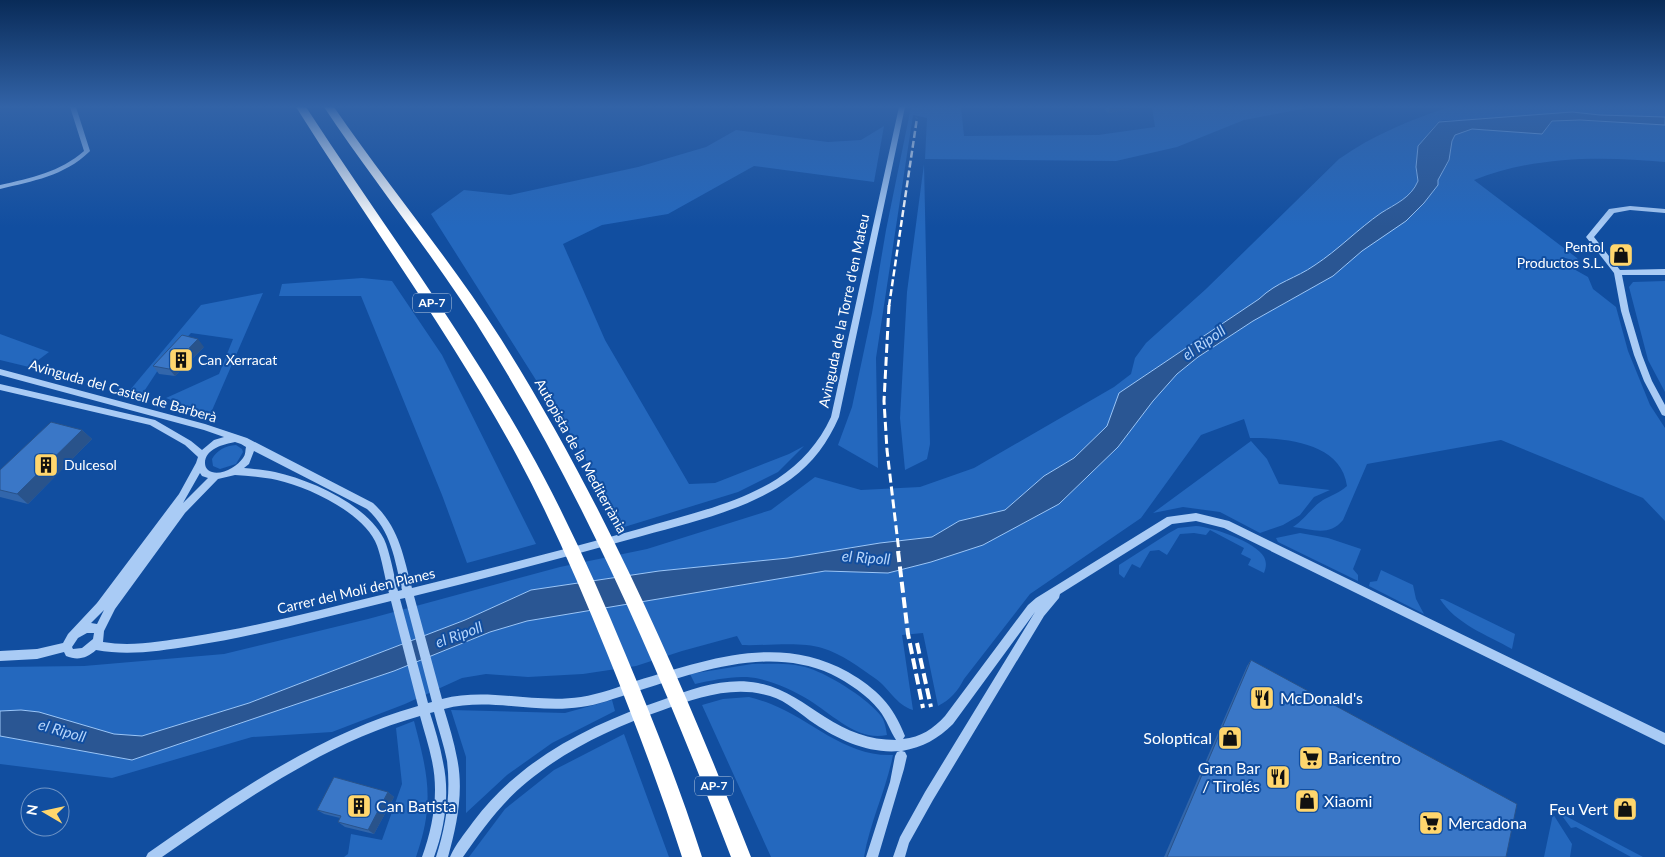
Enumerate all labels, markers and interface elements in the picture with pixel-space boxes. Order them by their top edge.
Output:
street label: Avinguda de la Torre d'en Mateu [815,213,872,409]
place label: Pentol Productos S.L. [1517,238,1604,271]
shop icon: Pentol Productos S.L. [1608,242,1634,268]
road number: AP-7 [413,294,451,312]
water label: el Ripoll [1178,321,1229,363]
building icon: Can Xerracat [168,347,194,373]
place label: Can Xerracat [198,351,277,368]
street label: Avinguda del Castell de Barberà [27,355,219,426]
street label: Autopista de la Mediterrània [532,375,631,536]
building icon: Dulcesol [33,452,59,478]
place label: Dulcesol [64,456,117,473]
water label: el Ripoll [841,546,892,568]
street label: Carrer del Molí den Planes [275,564,437,617]
water label: el Ripoll [433,617,485,651]
restaurant icon: McDonald's [1249,685,1275,711]
place label: McDonald's [1280,688,1363,707]
water label: el Ripoll [36,715,89,746]
shop icon: Soloptical [1217,725,1243,751]
place label: Soloptical [1143,728,1212,747]
supermarket icon: Baricentro [1298,745,1324,771]
place label: Baricentro [1328,748,1401,767]
place label: Gran Bar / Tirolés [1198,758,1260,795]
restaurant icon: Gran Bar / Tirolés [1265,764,1291,790]
road number: AP-7 [695,776,733,796]
north arrow [20,787,70,837]
shop icon: Xiaomi [1294,788,1320,814]
place label: Xiaomi [1324,791,1372,810]
building icon: Can Batista [346,793,372,819]
place label: Can Batista [376,796,456,815]
shop icon: Feu Vert [1612,796,1638,822]
place label: Feu Vert [1549,799,1608,818]
text: N [22,803,41,817]
supermarket icon: Mercadona [1418,810,1444,836]
place label: Mercadona [1448,813,1527,832]

